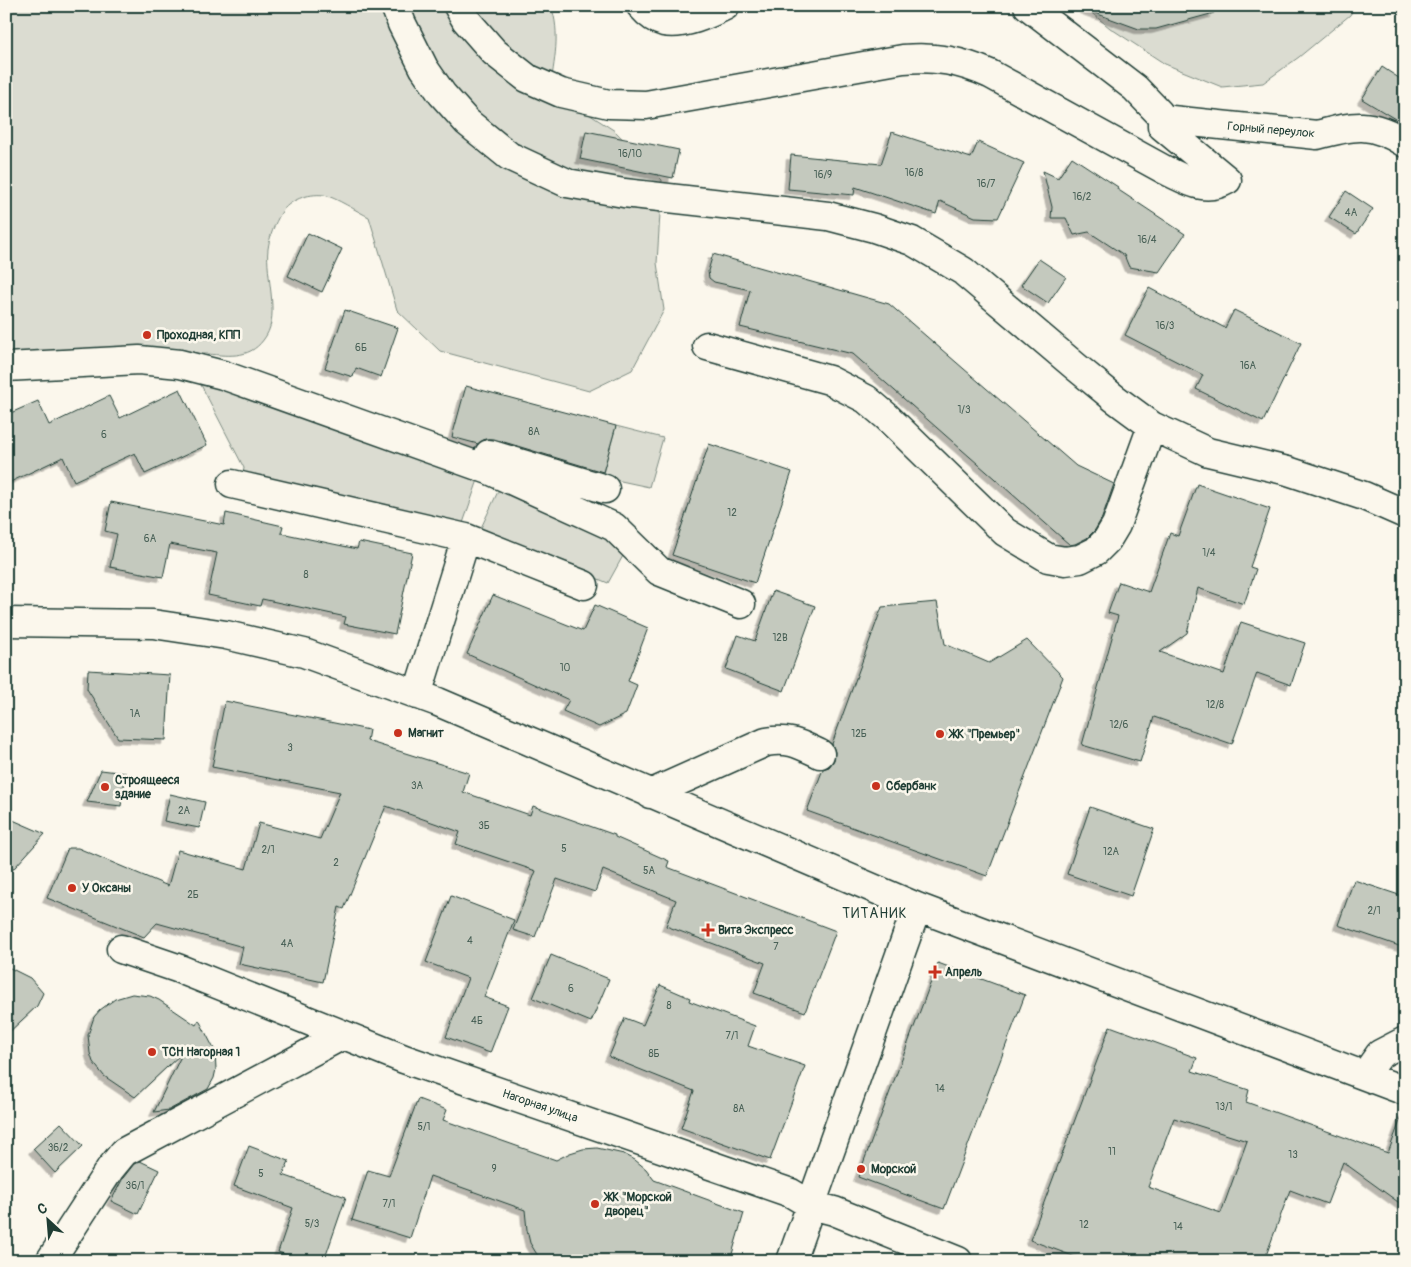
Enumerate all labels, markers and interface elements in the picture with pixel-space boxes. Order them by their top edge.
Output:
street label: Горный переулок [1227,119,1315,141]
house number: 16/10 [618,148,642,160]
house number: 16/8 [905,167,923,179]
house number: 16/9 [814,169,832,181]
house number: 16/7 [977,178,996,190]
house number: 16/2 [1073,191,1092,203]
house number: 4А [1345,207,1358,219]
house number: 16/4 [1137,234,1157,246]
house number: 16/3 [1156,320,1175,332]
place label: Проходная, КПП [157,328,241,343]
marker: Проходная, КПП [141,329,153,341]
house number: 6Б [355,342,367,354]
house number: 16А [1240,360,1257,372]
house number: 1/3 [957,404,971,416]
house number: 8А [528,426,540,438]
house number: 6 [101,429,107,441]
house number: 12 [727,507,737,519]
house number: 6А [144,533,157,545]
house number: 1/4 [1202,547,1216,559]
house number: 8 [303,569,309,581]
house number: 12В [772,632,788,644]
house number: 10 [560,662,571,674]
house number: 12/8 [1206,699,1224,711]
house number: 1А [130,708,141,720]
house number: 12/6 [1110,719,1129,731]
place label: Магнит [408,726,445,741]
marker: Магнит [392,727,404,739]
place label: ЖК "Премьер" [948,727,1020,742]
house number: 12Б [851,728,867,740]
marker: ЖК "Премьер" [934,728,946,740]
house number: 3 [287,742,293,754]
place label: Строящееся здание [115,773,180,802]
place label: Сбербанк [886,779,937,794]
house number: 3А [411,780,424,792]
marker: Сбербанк [870,780,882,792]
marker: Строящееся здание [99,781,111,793]
house number: 2А [178,805,191,817]
house number: 3Б [478,820,490,832]
house number: 5 [561,843,567,855]
house number: 2/1 [261,844,275,856]
house number: 12А [1103,846,1120,858]
house number: 2 [333,857,339,869]
house number: 5А [643,865,655,877]
place label: У Оксаны [82,881,131,896]
marker: У Оксаны [66,882,78,894]
house number: 2Б [187,889,199,901]
district label: ТИТАНИК [842,905,908,922]
house number: 2/1 [1367,905,1381,917]
place label: Вита Экспресс [718,923,794,938]
marker: Вита Экспресс [702,924,714,936]
house number: 4 [467,935,473,947]
house number: 4А [281,938,294,950]
house number: 7 [773,941,779,953]
place label: Апрель [945,965,983,980]
marker: Апрель [929,966,941,978]
house number: 6 [568,983,574,995]
house number: 8 [666,1000,672,1012]
house number: 4Б [471,1015,483,1027]
house number: 7/1 [726,1030,738,1042]
place label: ТСН Нагорная 1 [161,1045,240,1060]
marker: ТСН Нагорная 1 [146,1046,158,1058]
house number: 8Б [648,1048,660,1060]
house number: 14 [935,1083,945,1095]
street label: Нагорная улица [500,1086,580,1126]
house number: 13/1 [1216,1101,1233,1113]
house number: 8А [733,1103,745,1115]
house number: 5/1 [418,1121,431,1133]
house number: 36/2 [48,1142,69,1154]
house number: 11 [1108,1146,1116,1158]
house number: 13 [1288,1149,1298,1161]
place label: Морской [871,1162,916,1177]
house number: 9 [491,1163,497,1175]
marker: Морской [855,1163,867,1175]
house number: 5 [258,1168,264,1180]
house number: 36/1 [126,1180,145,1192]
place label: ЖК "Морской дворец" [603,1190,672,1219]
north arrow [22,1194,72,1244]
house number: 7/1 [383,1198,395,1210]
marker: ЖК "Морской дворец" [589,1198,601,1210]
text: С [35,1199,50,1218]
house number: 5/3 [305,1218,320,1230]
house number: 12 [1079,1219,1089,1231]
house number: 14 [1173,1221,1183,1233]

